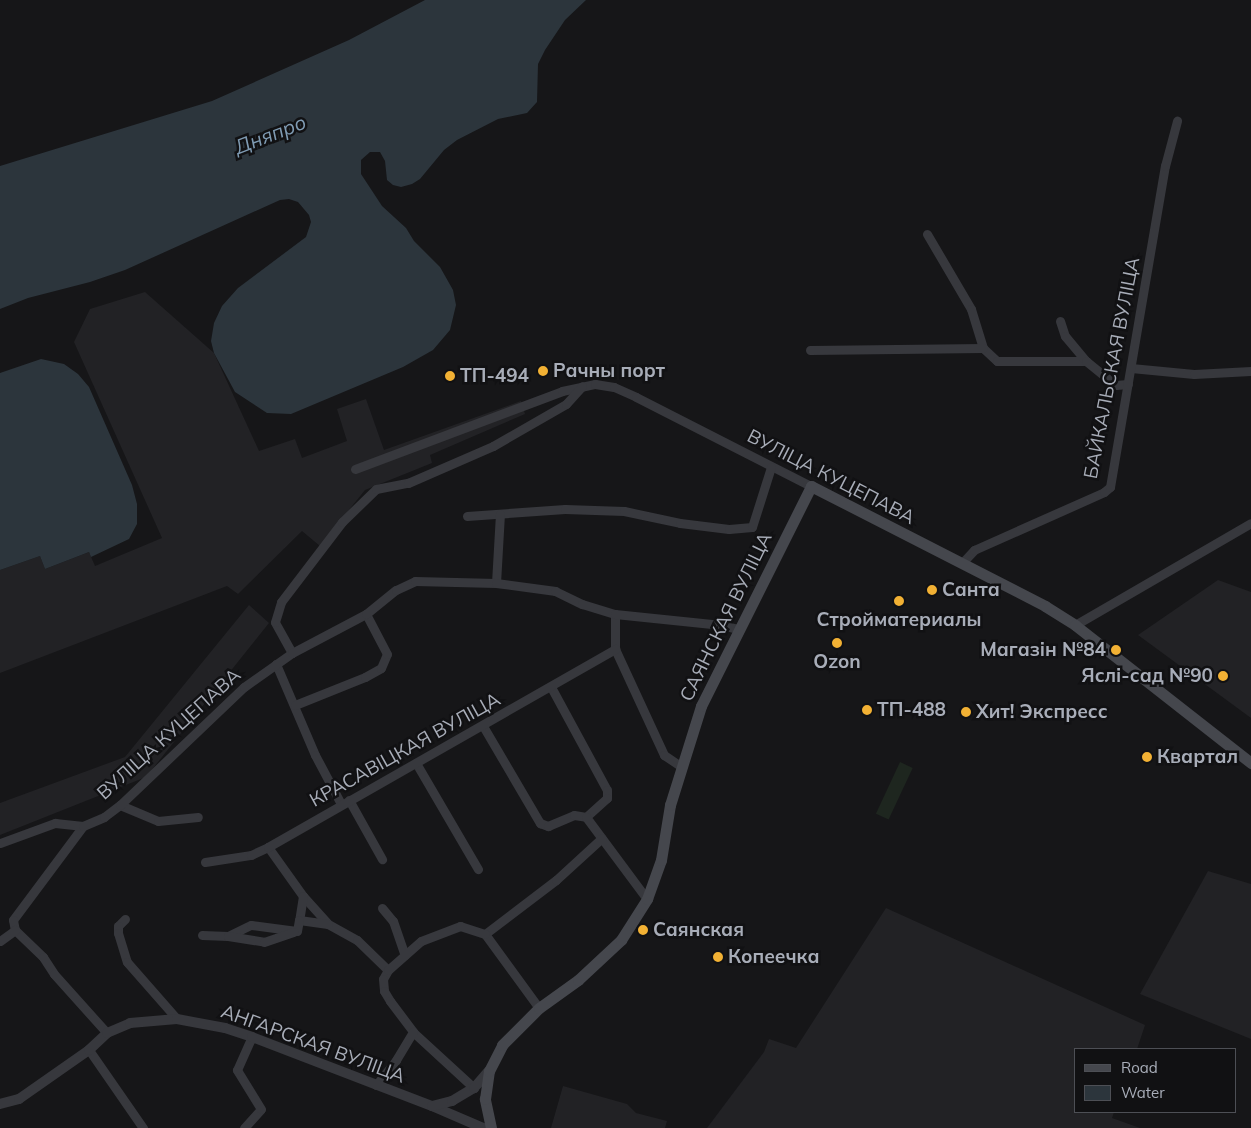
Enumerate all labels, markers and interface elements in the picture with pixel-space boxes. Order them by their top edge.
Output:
water label: Дняпро [231,109,309,159]
street label: БАЙКАЛЬСКАЯ ВУЛІЦА [1079,255,1145,481]
place label: Рачны порт [553,360,665,382]
place label: ТП-494 [460,365,529,387]
marker: Рачны порт [537,365,549,377]
marker: ТП-494 [444,370,456,382]
street label: ВУЛІЦА КУЦЕПАВА [743,425,919,529]
street label: САЯНСКАЯ ВУЛІЦА [675,529,777,705]
place label: Санта [942,579,1000,601]
marker: Санта [926,584,938,596]
marker: Стройматериалы [893,595,905,607]
place label: Стройматериалы [817,609,981,631]
marker: Ozon [831,637,843,649]
place label: Магазін №84 [980,639,1106,661]
marker: Магазін №84 [1110,644,1122,656]
place label: Ozon [813,651,861,673]
street label: ВУЛІЦА КУЦЕПАВА [93,664,245,804]
place label: Яслі-сад №90 [1081,665,1213,687]
marker: Яслі-сад №90 [1217,670,1229,682]
street label: КРАСАВІЦКАЯ ВУЛІЦА [306,688,504,812]
place label: ТП-488 [877,699,946,721]
place label: Хит! Экспресс [976,701,1108,723]
marker: ТП-488 [861,704,873,716]
marker: Хит! Экспресс [960,706,972,718]
place label: Квартал [1157,746,1238,768]
marker: Квартал [1141,751,1153,763]
place label: Саянская [653,919,744,941]
marker: Саянская [637,924,649,936]
place label: Копеечка [728,946,819,968]
marker: Копеечка [712,951,724,963]
street label: АНГАРСКАЯ ВУЛІЦА [218,1000,408,1088]
legend [1074,1048,1236,1113]
text: Road [1121,1058,1158,1077]
text: Water [1121,1083,1165,1102]

